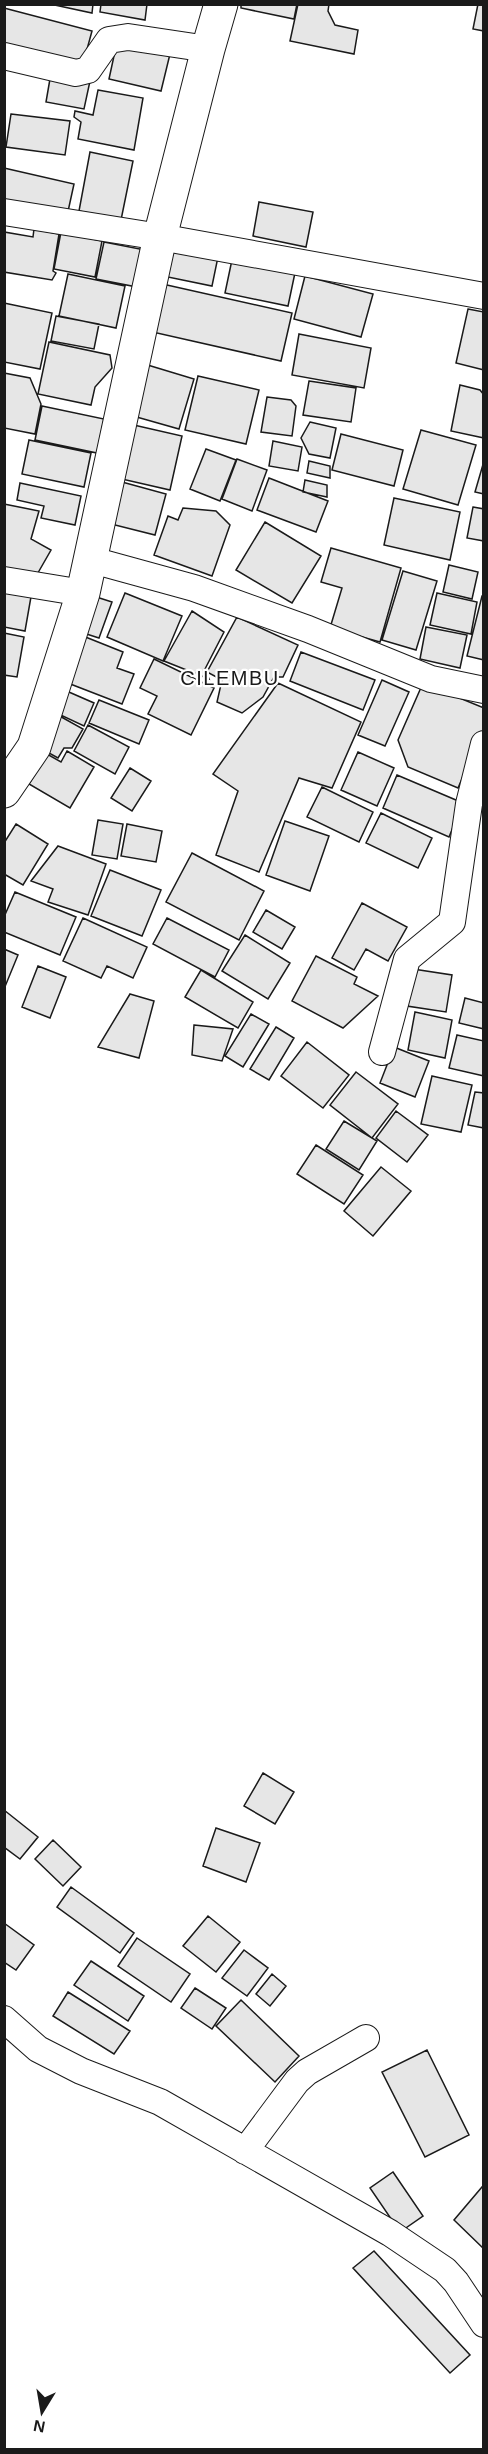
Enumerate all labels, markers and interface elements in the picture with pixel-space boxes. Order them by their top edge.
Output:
district label: CILEMBU [180,667,280,689]
north arrow [12,2382,72,2442]
text: N [32,2417,47,2436]

